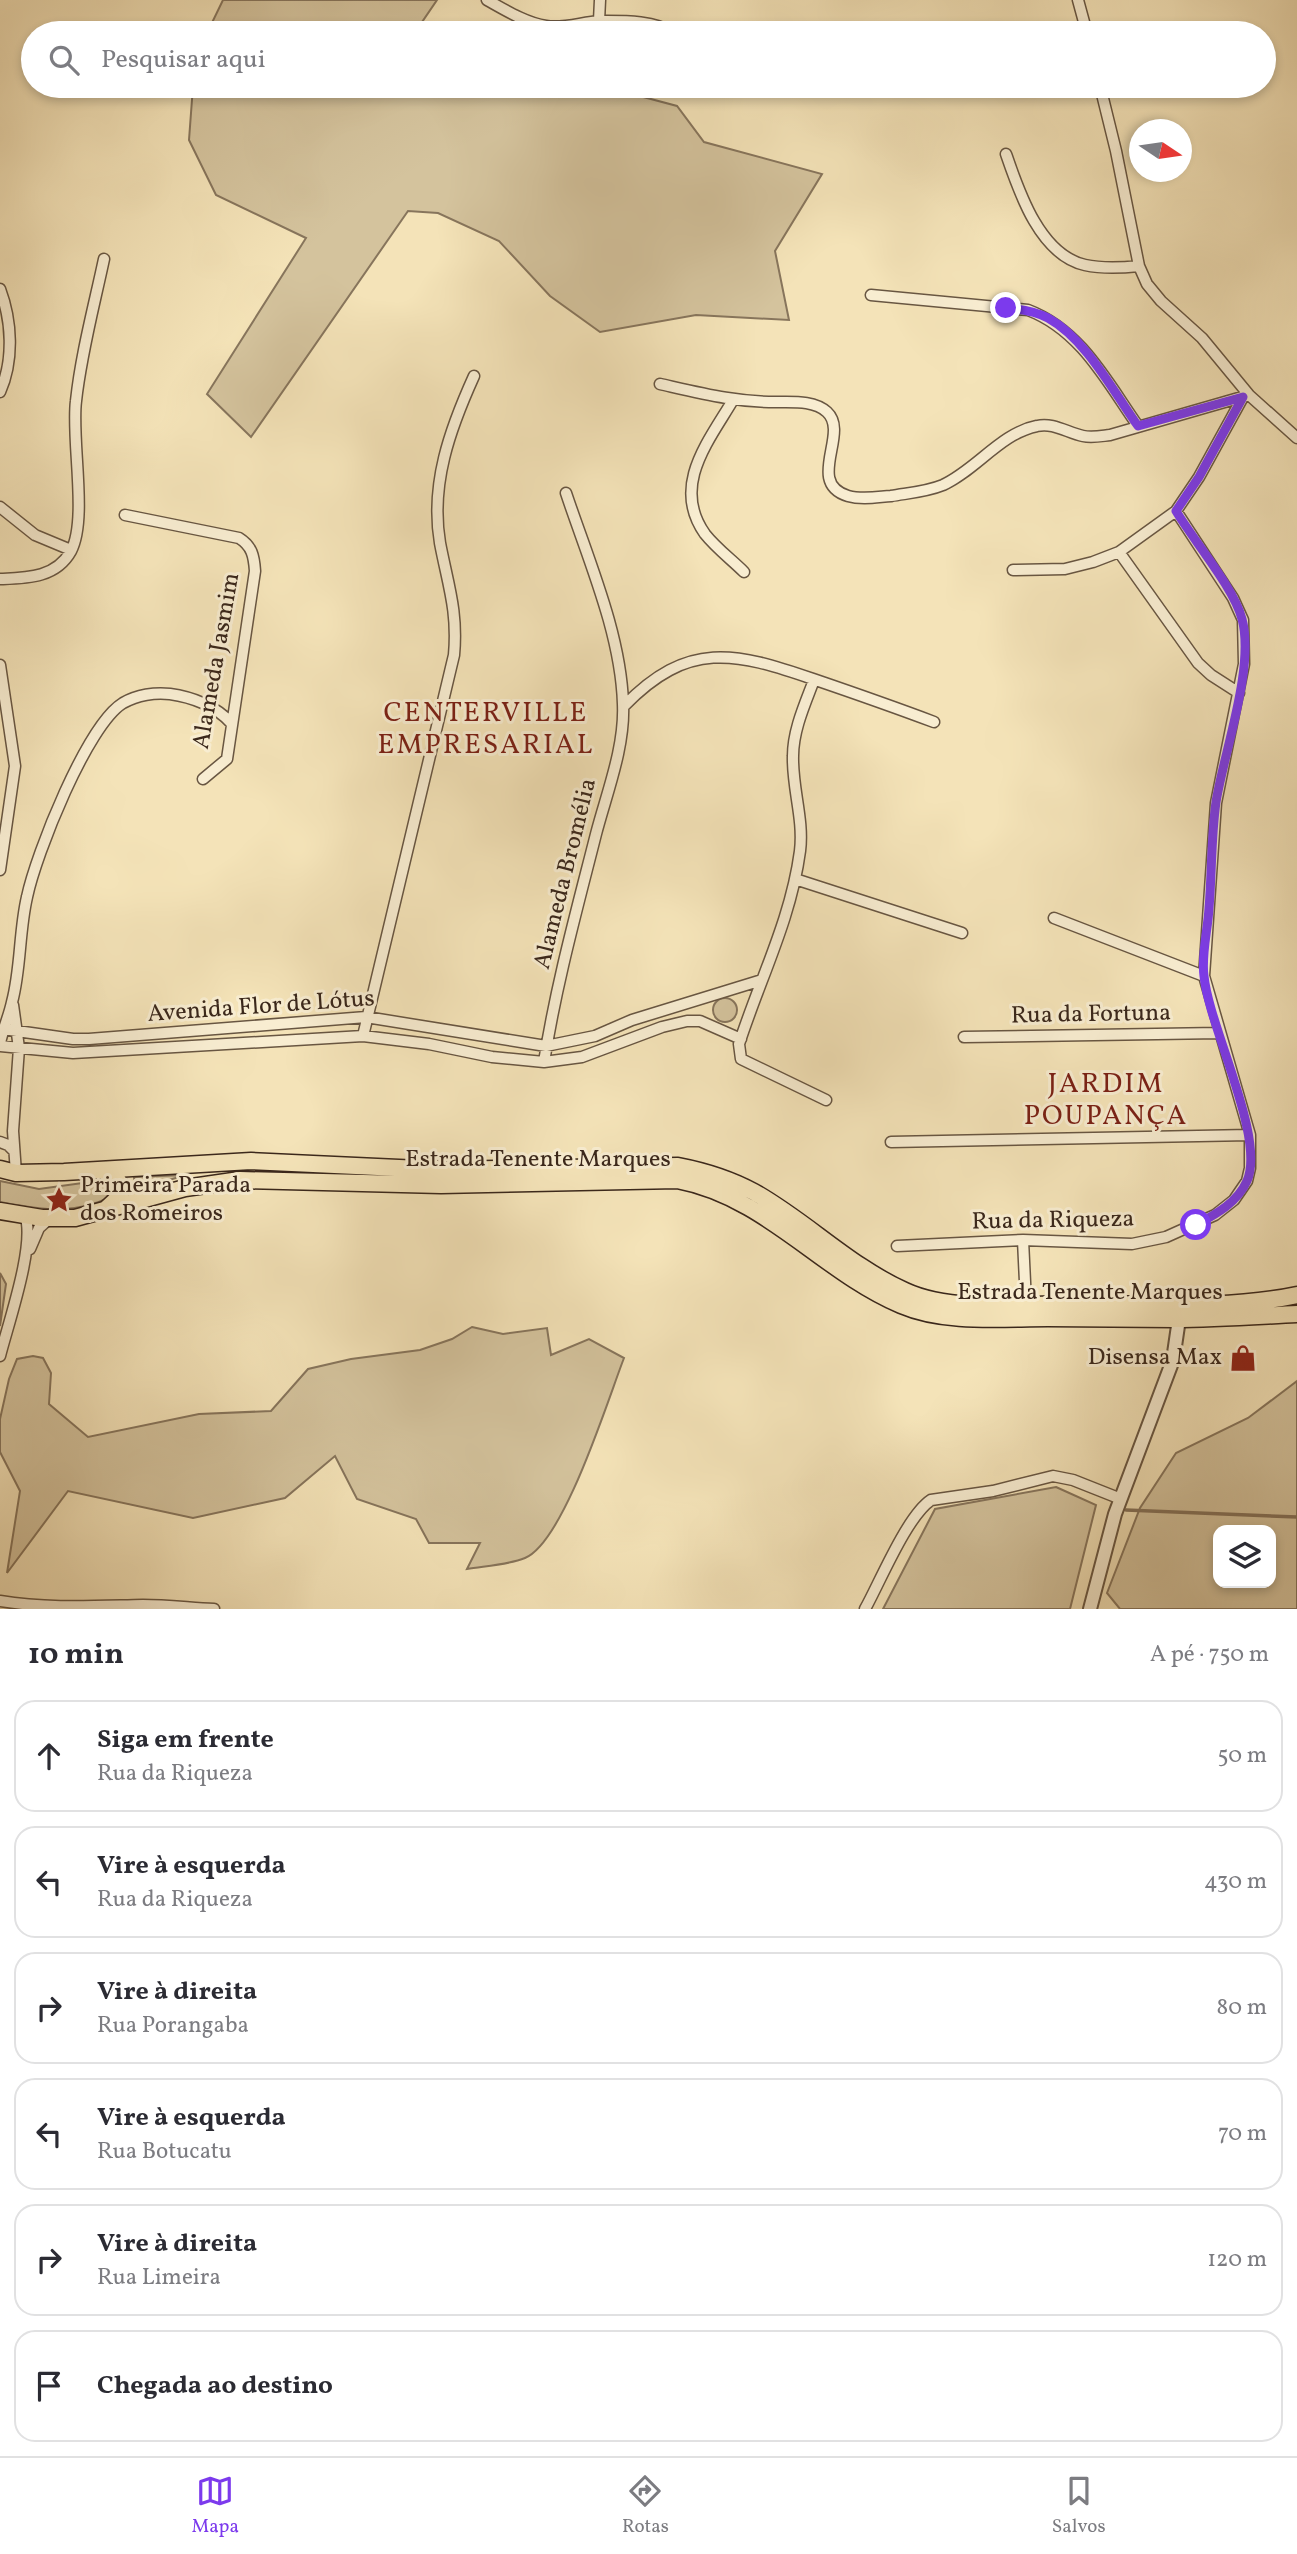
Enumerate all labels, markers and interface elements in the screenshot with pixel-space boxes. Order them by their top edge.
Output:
search box [21,21,1276,98]
icon: search [45,41,83,79]
text: Pesquisar aqui [101,42,266,78]
north arrow [1129,119,1192,182]
route end [990,292,1021,323]
street label: Alameda Jasmim [185,570,249,752]
district label: CENTERVILLE EMPRESARIAL [378,694,594,765]
street label: Alameda Bromélia [526,775,606,973]
street label: Avenida Flor de Lótus [146,982,376,1032]
street label: Rua da Fortuna [1011,997,1171,1033]
district label: JARDIM POUPANÇA [1024,1065,1188,1136]
street label: Estrada Tenente Marques [405,1143,671,1177]
place label: Primeira Parada dos Romeiros [80,1169,251,1231]
place icon: Primeira Parada dos Romeiros [44,1185,74,1215]
street label: Rua da Riqueza [971,1203,1135,1239]
route start [1180,1209,1211,1240]
street label: Estrada Tenente Marques [957,1276,1223,1310]
place label: Disensa Max [1088,1341,1222,1375]
shop icon: Disensa Max [1228,1343,1258,1373]
map controls [1213,1525,1276,1588]
button: layers [1213,1525,1276,1588]
text: 10 min [28,1634,124,1676]
text: A pé · 750 m [1150,1639,1269,1671]
text: Siga em frente [97,1722,274,1758]
icon: ahead [30,1737,68,1775]
text: 50 m [1218,1740,1267,1772]
text: Rua da Riqueza [97,1758,253,1790]
text: Vire à esquerda [97,1848,286,1884]
icon: left [30,1863,68,1901]
text: 430 m [1204,1866,1267,1898]
text: Rua da Riqueza [97,1884,253,1916]
text: Vire à direita [97,1974,257,2010]
icon: right [30,1989,68,2027]
text: 80 m [1217,1992,1267,2024]
text: Rua Porangaba [97,2010,249,2042]
text: Vire à esquerda [97,2100,286,2136]
icon: left [30,2115,68,2153]
text: 70 m [1218,2118,1267,2150]
text: Rua Botucatu [97,2136,232,2168]
text: Vire à direita [97,2226,257,2262]
icon: right [30,2241,68,2279]
text: 120 m [1207,2244,1267,2276]
text: Rua Limeira [97,2262,221,2294]
icon: arrive [30,2367,68,2405]
text: Chegada ao destino [97,2368,333,2404]
tab: Mapa [191,2472,239,2540]
tab: Rotas [622,2472,669,2540]
tab: Salvos [1052,2472,1106,2540]

